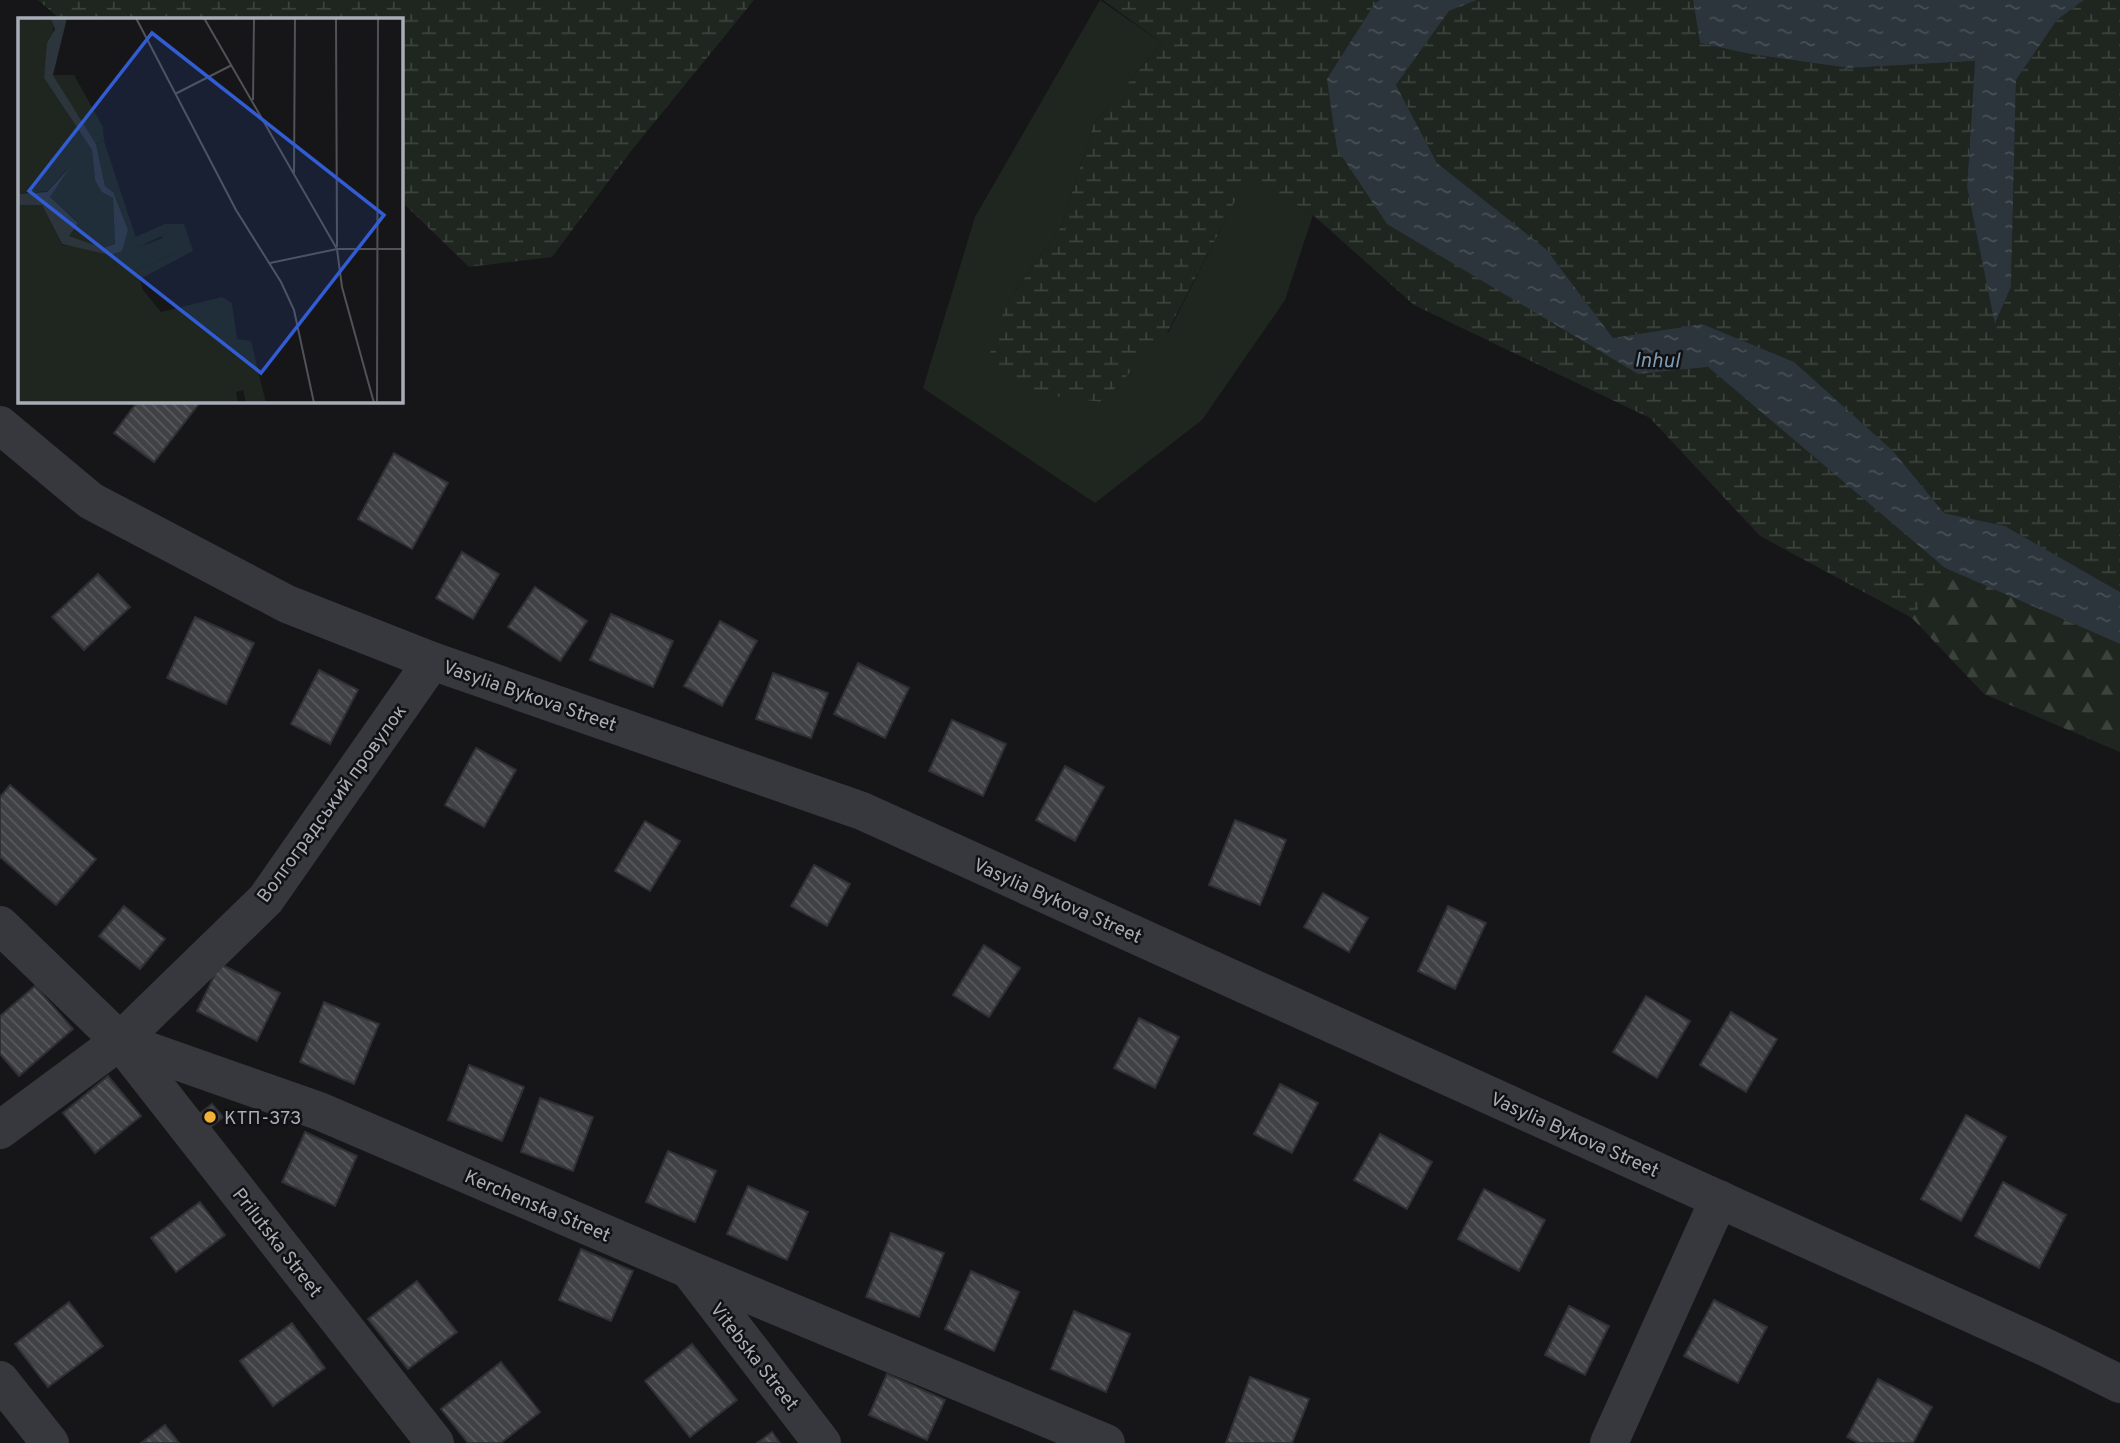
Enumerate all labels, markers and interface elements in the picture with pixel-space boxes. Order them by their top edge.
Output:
inset map [18,18,402,402]
water label: Inhul [1634,348,1681,375]
street label: Vasylia Bykova Street [439,656,619,738]
street label: Волгоградський провулок [253,700,413,908]
street label: Vasylia Bykova Street [969,854,1145,950]
street label: Vasylia Bykova Street [1486,1088,1662,1184]
place label: КТП-373 [224,1107,301,1131]
marker: КТП-373 [202,1109,218,1125]
street label: Kerchenska Street [461,1165,614,1248]
street label: Prilutska Street [226,1184,327,1303]
street label: Vitebska Street [704,1299,803,1416]

